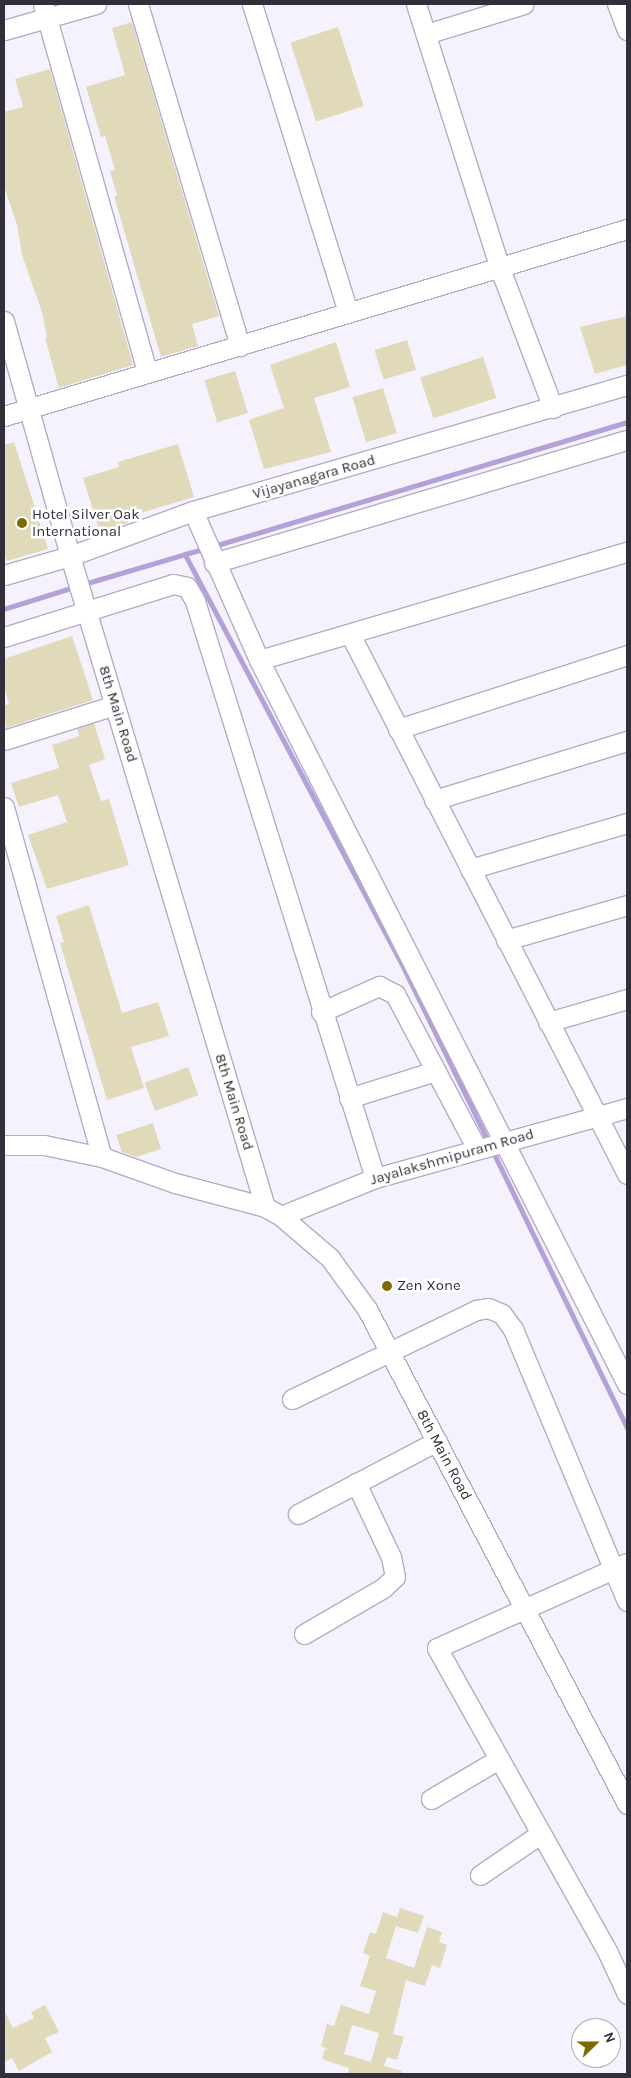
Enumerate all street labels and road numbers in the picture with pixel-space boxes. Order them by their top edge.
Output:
street label: Vijayanagara Road [251,451,377,503]
street label: 8th Main Road [95,664,141,764]
street label: 8th Main Road [211,1052,257,1152]
street label: Jayalakshmipuram Road [368,1125,536,1189]
street label: 8th Main Road [413,1407,475,1503]

